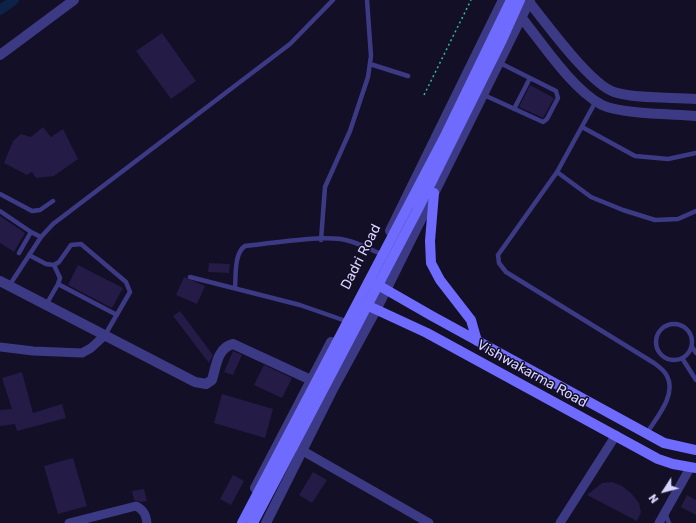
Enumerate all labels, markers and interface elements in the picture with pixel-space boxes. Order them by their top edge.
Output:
street label: Dadri Road [337,222,385,292]
street label: Vishwakarma Road [474,337,590,411]
north arrow [644,471,684,511]
text: N [646,491,661,505]

